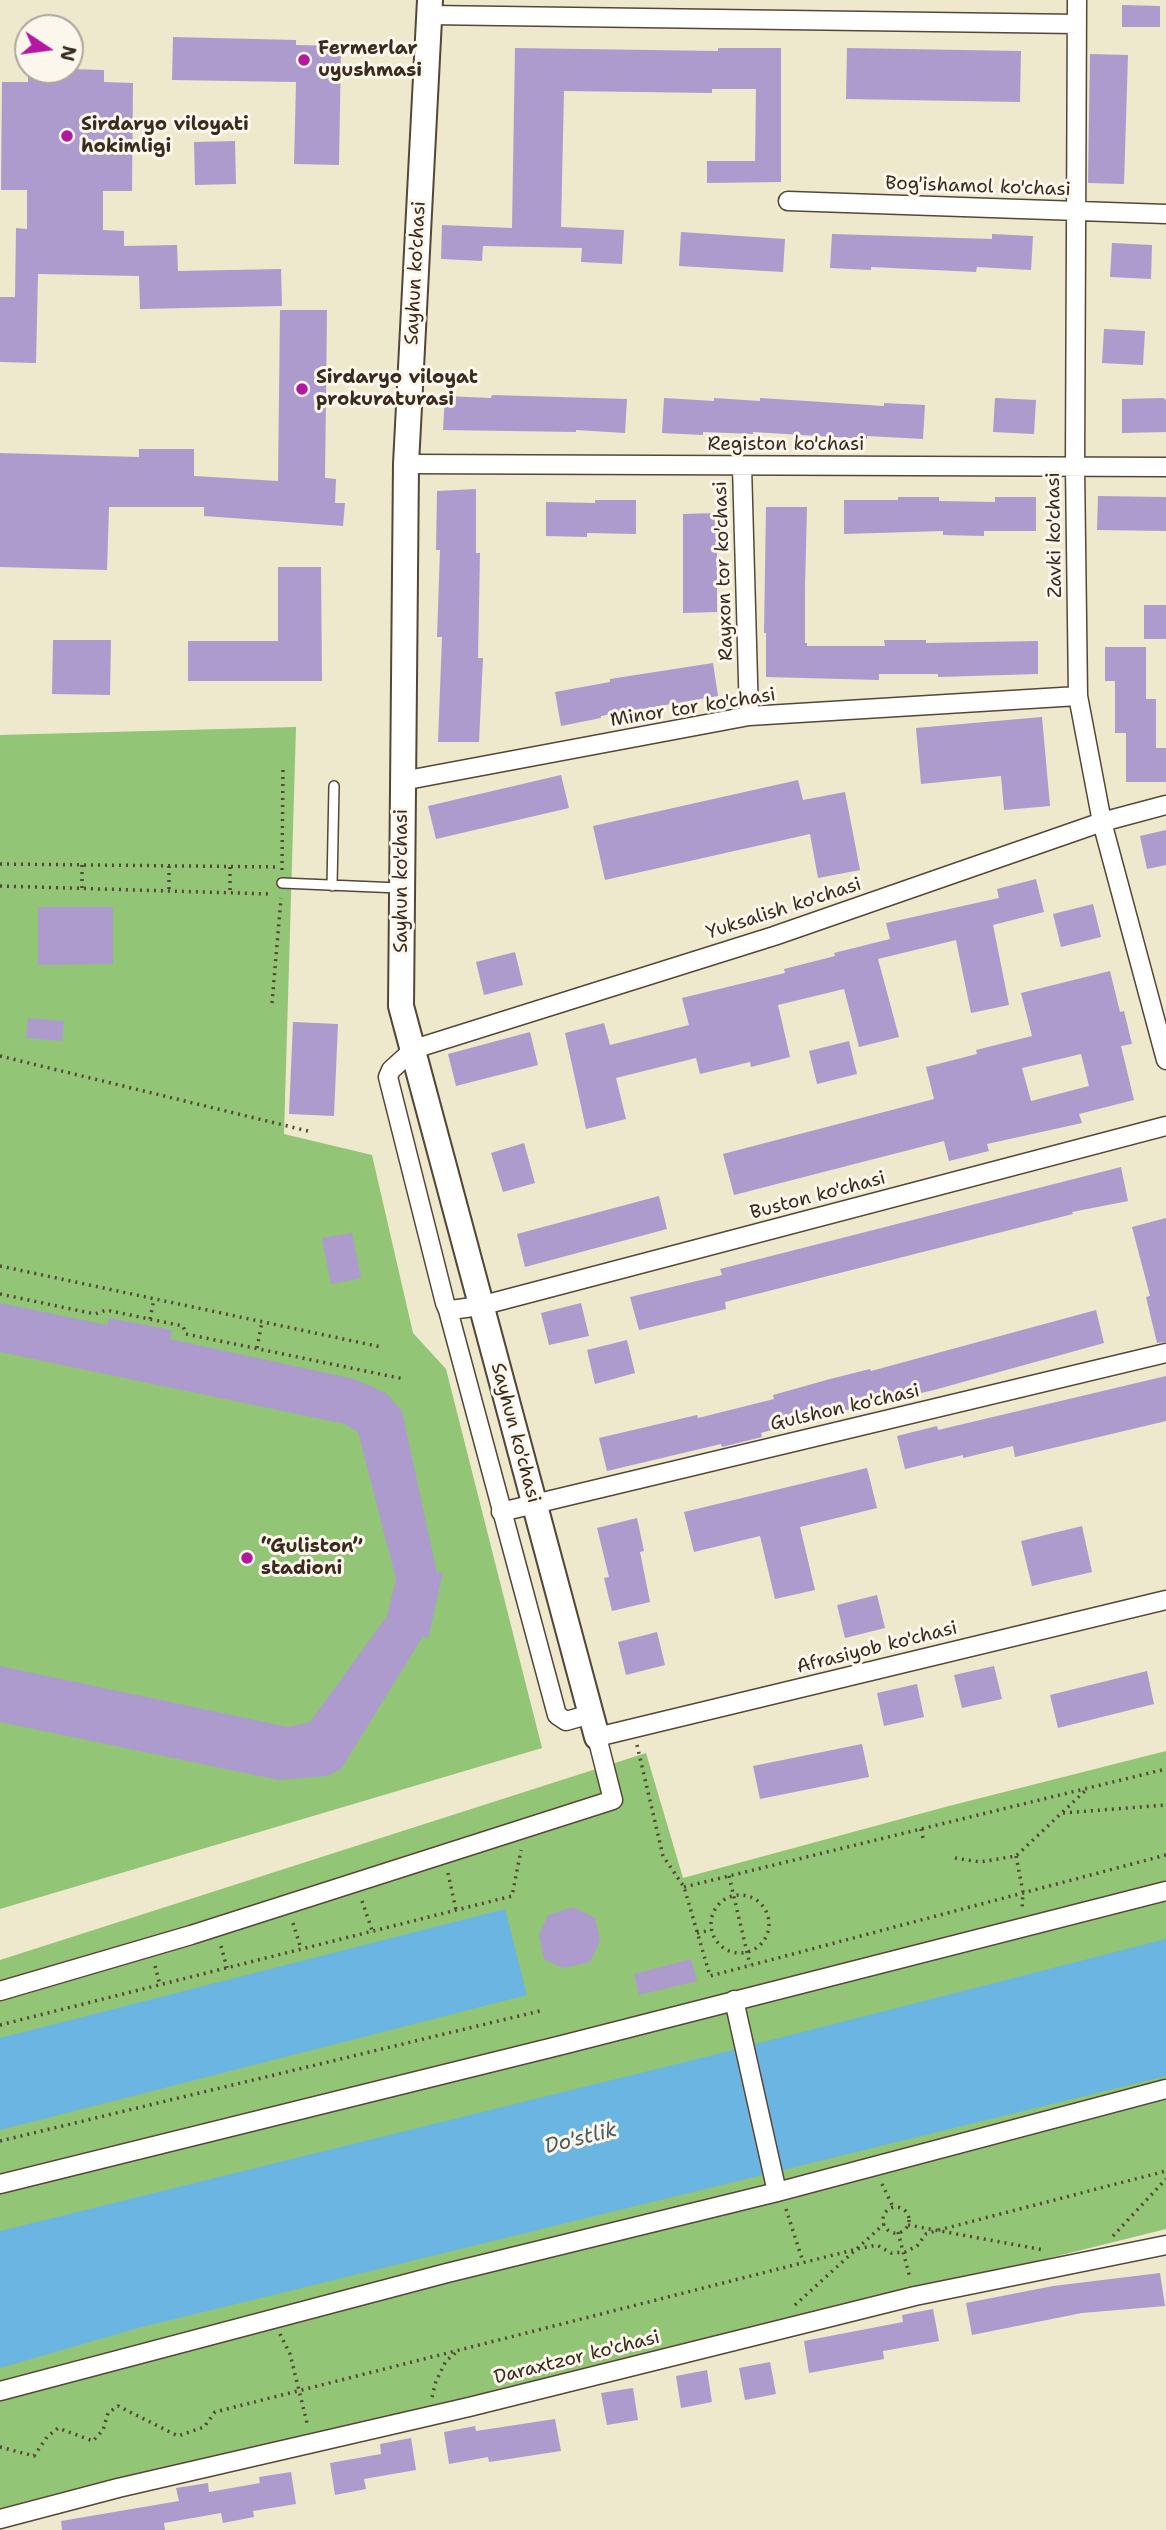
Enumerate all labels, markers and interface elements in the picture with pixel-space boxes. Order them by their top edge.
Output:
north arrow [14,14,84,84]
place label: Fermerlar uyushmasi [318,38,422,82]
text: N [54,43,82,64]
marker: Fermerlar uyushmasi [296,52,312,68]
place label: Sirdaryo viloyati hokimligi [81,114,249,158]
marker: Sirdaryo viloyati hokimligi [59,128,75,144]
street label: Bog'ishamol ko'chasi [885,172,1071,202]
street label: Sayhun ko'chasi [401,200,431,346]
place label: Sirdaryo viloyat prokuraturasi [316,367,478,411]
marker: Sirdaryo viloyat prokuraturasi [294,381,310,397]
street label: Registon ko'chasi [708,434,864,456]
street label: Zavki ko'chasi [1043,472,1067,598]
street label: Rayxon tor ko'chasi [709,481,739,661]
street label: Minor tor ko'chasi [609,684,777,732]
street label: Sayhun ko'chasi [391,809,413,953]
street label: Yuksalish ko'chasi [704,873,864,945]
street label: Buston ko'chasi [748,1167,888,1225]
street label: Sayhun ko'chasi [485,1360,545,1506]
street label: Gulshon ko'chasi [768,1380,922,1436]
place label: “Guliston” stadioni [261,1536,363,1580]
marker: “Guliston” stadioni [239,1550,255,1566]
street label: Afrasiyob ko'chasi [794,1617,960,1679]
water label: Do'stlik [542,2118,620,2160]
street label: Daraxtzor ko'chasi [492,2326,662,2390]

